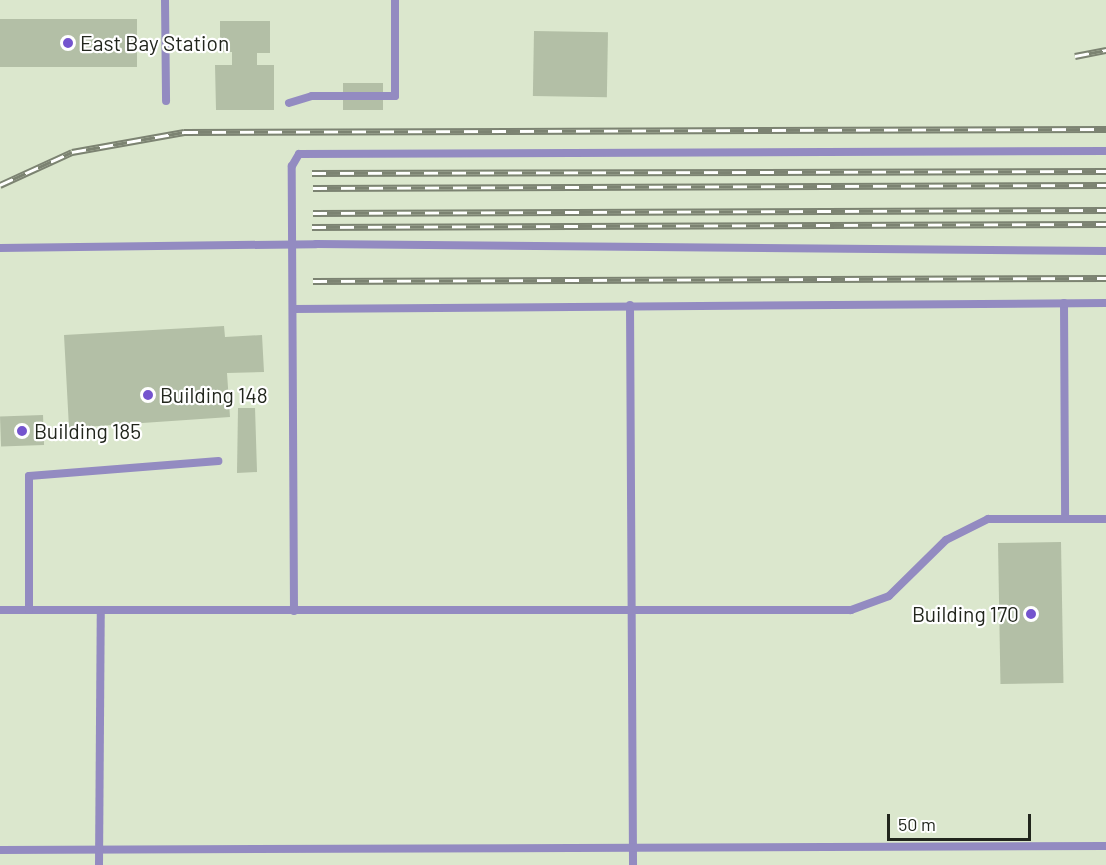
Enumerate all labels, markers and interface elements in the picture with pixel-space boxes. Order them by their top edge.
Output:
place label: East Bay Station [80,30,229,56]
marker: East Bay Station [61,36,75,50]
place label: Building 148 [160,382,268,408]
marker: Building 148 [141,388,155,402]
place label: Building 185 [34,418,141,444]
marker: Building 185 [15,424,29,438]
place label: Building 170 [912,601,1019,627]
marker: Building 170 [1024,607,1038,621]
scale bar [890,802,1034,840]
text: 50 m [898,813,936,835]

